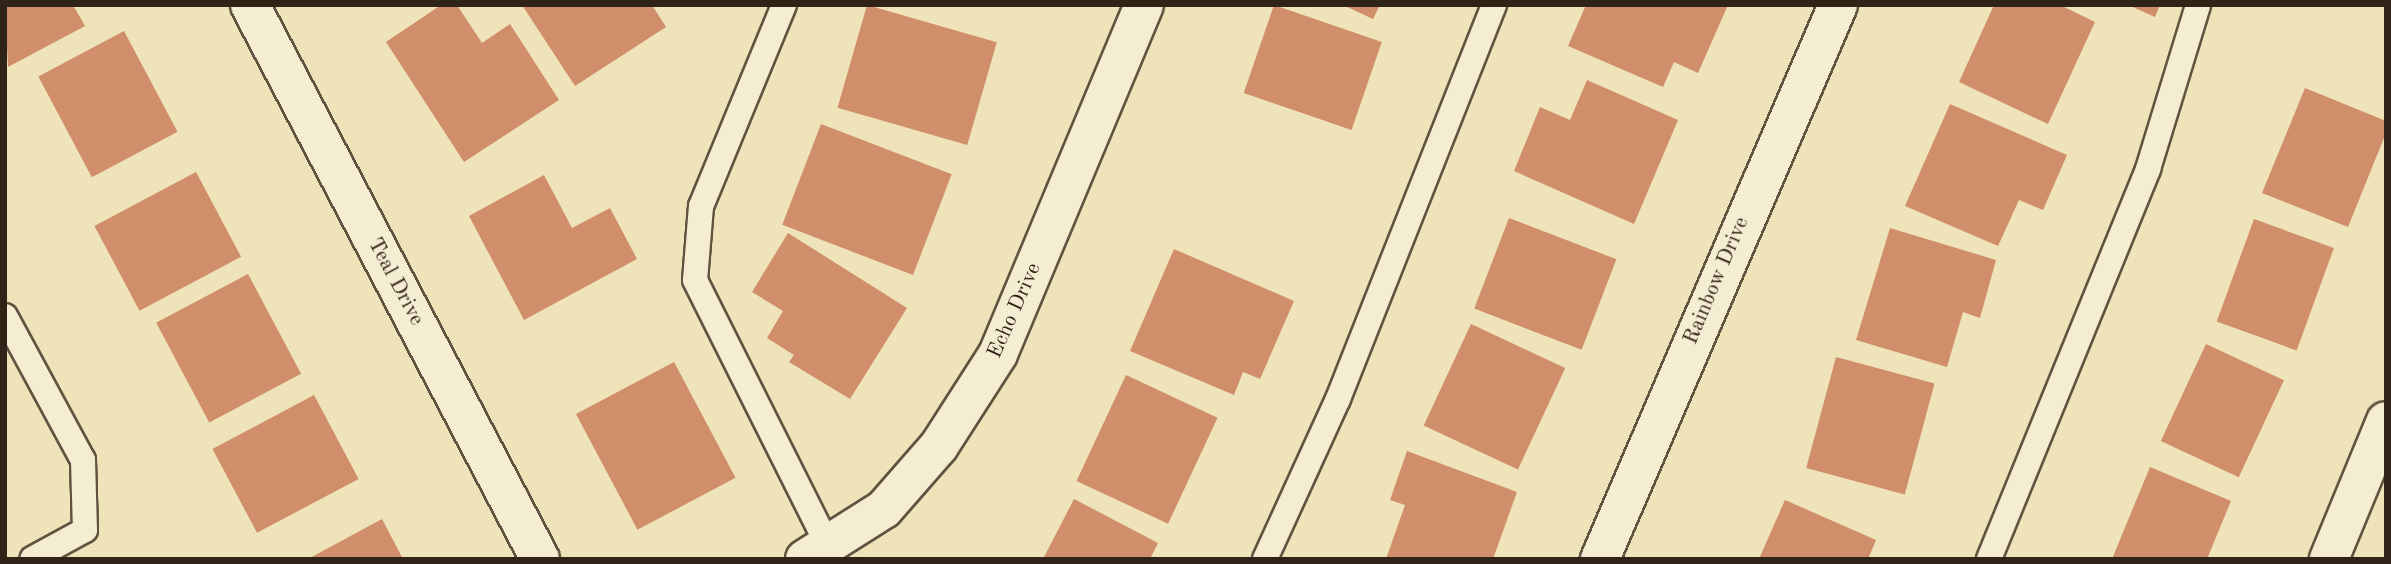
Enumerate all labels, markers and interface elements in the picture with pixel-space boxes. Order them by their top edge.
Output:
street label: Rainbow Drive [1679,214,1755,348]
street label: Teal Drive [361,234,429,330]
street label: Echo Drive [983,259,1047,363]

